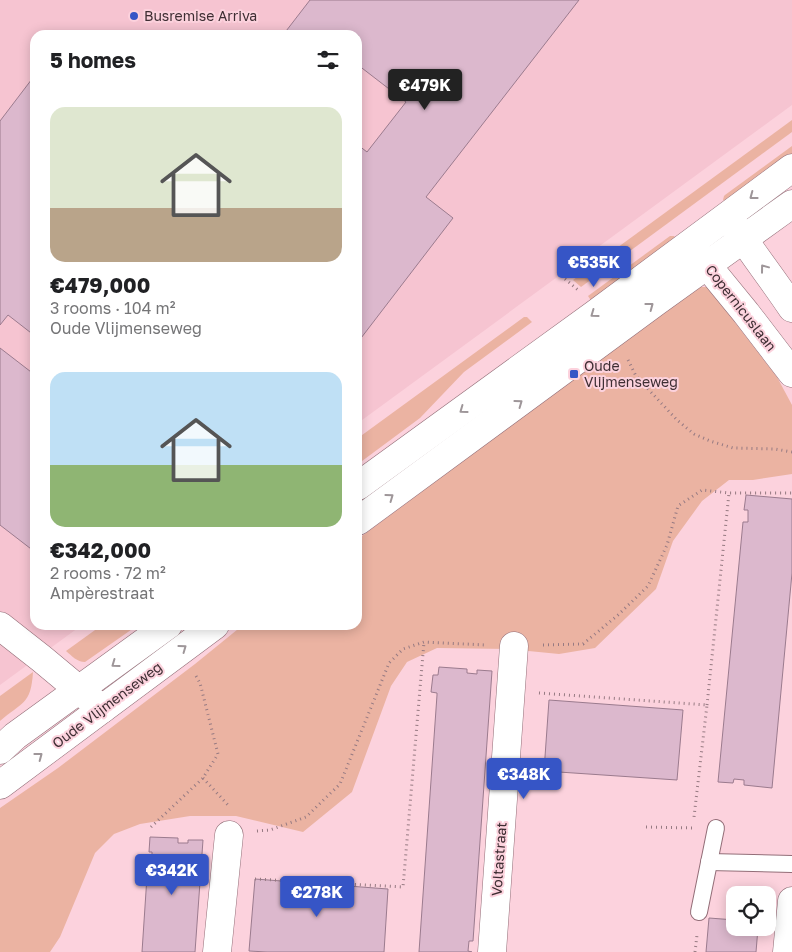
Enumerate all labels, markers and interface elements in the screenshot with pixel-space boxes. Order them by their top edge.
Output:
place label: Busremise Arriva [144,7,257,24]
marker: Busremise Arriva [128,10,140,22]
icon: filters [314,46,342,74]
text: 5 homes [50,47,136,73]
pin: €479K [390,68,460,111]
text: €479K [399,75,451,95]
icon: home [151,140,241,230]
one-way arrow [749,190,759,199]
pin: €535K [559,246,629,288]
text: €535K [568,252,620,272]
street label: Copernicuslaan [702,261,780,354]
one-way arrow [761,264,770,274]
text: €479,000 [50,272,150,298]
text: 3 rooms · 104 m² [50,298,175,318]
one-way arrow [644,304,653,312]
one-way arrow [590,308,600,317]
text: Oude Vlijmenseweg [50,318,202,338]
place label: Oude Vlijmenseweg [584,357,678,390]
marker: Oude Vlijmenseweg [568,368,580,380]
one-way arrow [513,400,522,408]
one-way arrow [460,404,469,412]
icon: home [151,405,241,495]
one-way arrow [384,494,394,503]
text: €342,000 [50,537,151,563]
text: 2 rooms · 72 m² [50,563,166,583]
text: Ampèrestraat [50,583,155,603]
one-way arrow [177,645,187,654]
street label: Oude Vlijmenseweg [49,658,165,751]
one-way arrow [111,658,121,667]
one-way arrow [33,753,43,762]
pin: €348K [489,758,559,800]
text: €348K [498,764,550,784]
street label: Voltastraat [487,821,510,897]
pin: €342K [137,854,207,896]
text: €342K [146,860,198,880]
pin: €278K [282,876,352,918]
text: €278K [291,882,343,902]
map controls [726,886,776,936]
button: locate [726,886,776,936]

